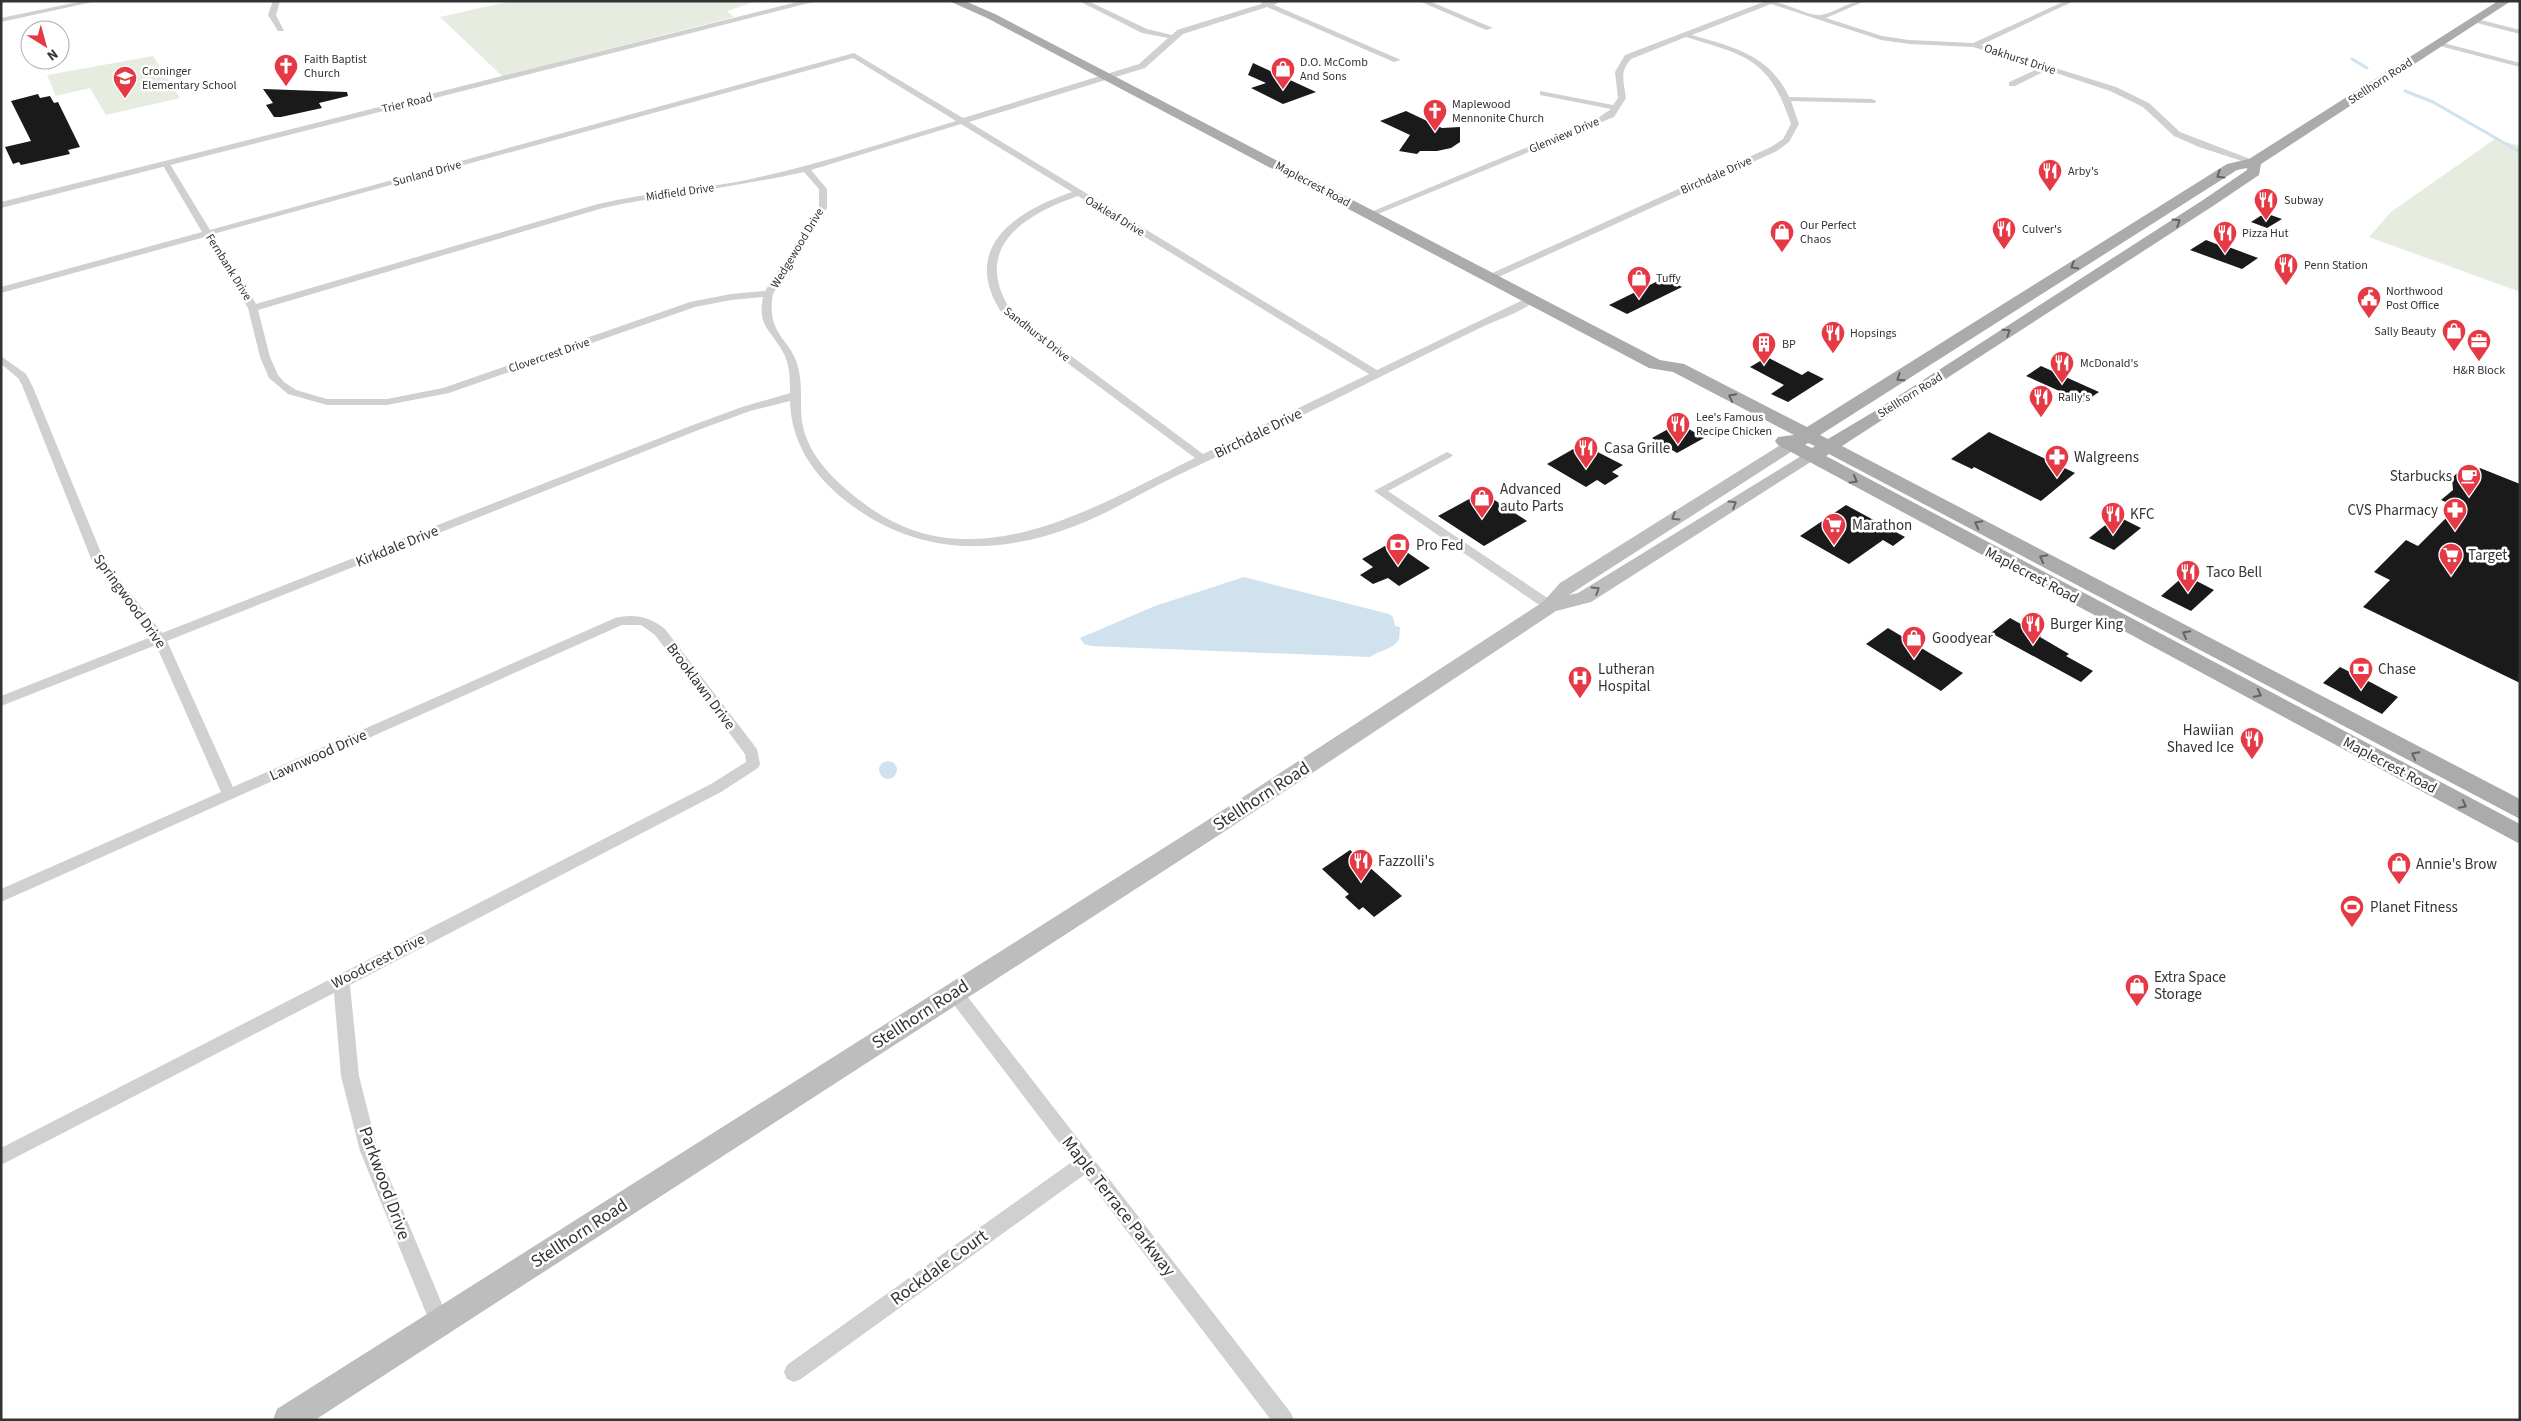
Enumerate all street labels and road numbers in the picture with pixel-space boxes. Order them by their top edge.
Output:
street label: Oakhurst Drive [1982,40,2058,79]
street label: Stellhorn Road [2345,54,2416,109]
street label: Trier Road [380,89,434,118]
street label: Glenview Drive [1527,113,1602,158]
street label: Birchdale Drive [1678,152,1754,199]
street label: Sunland Drive [391,156,463,191]
street label: Maplecrest Road [1272,157,1353,211]
street label: Midfield Drive [645,179,715,206]
street label: Oakleaf Drive [1082,192,1148,241]
street label: Wedgewood Drive [767,205,828,291]
street label: Fernbank Drive [201,231,256,304]
street label: Sandhurst Drive [1000,303,1074,366]
street label: Clovercrest Drive [506,334,592,377]
street label: Stellhorn Road [1874,369,1946,422]
street label: Birchdale Drive [1211,403,1306,464]
street label: Kirkdale Drive [353,520,442,573]
street label: Maplecrest Road [1981,542,2082,609]
street label: Springwood Drive [88,550,171,653]
street label: Brooklawn Drive [661,639,740,734]
street label: Lawnwood Drive [266,725,370,786]
street label: Maplecrest Road [2339,732,2440,799]
street label: Stellhorn Road [1208,756,1315,837]
street label: Woodcrest Drive [328,929,429,994]
street label: Stellhorn Road [867,974,974,1055]
street label: Parkwood Drive [352,1123,417,1243]
street label: Maple Terrace Parkway [1056,1131,1182,1282]
street label: Stellhorn Road [526,1193,633,1274]
street label: Rockdale Court [885,1224,993,1311]

